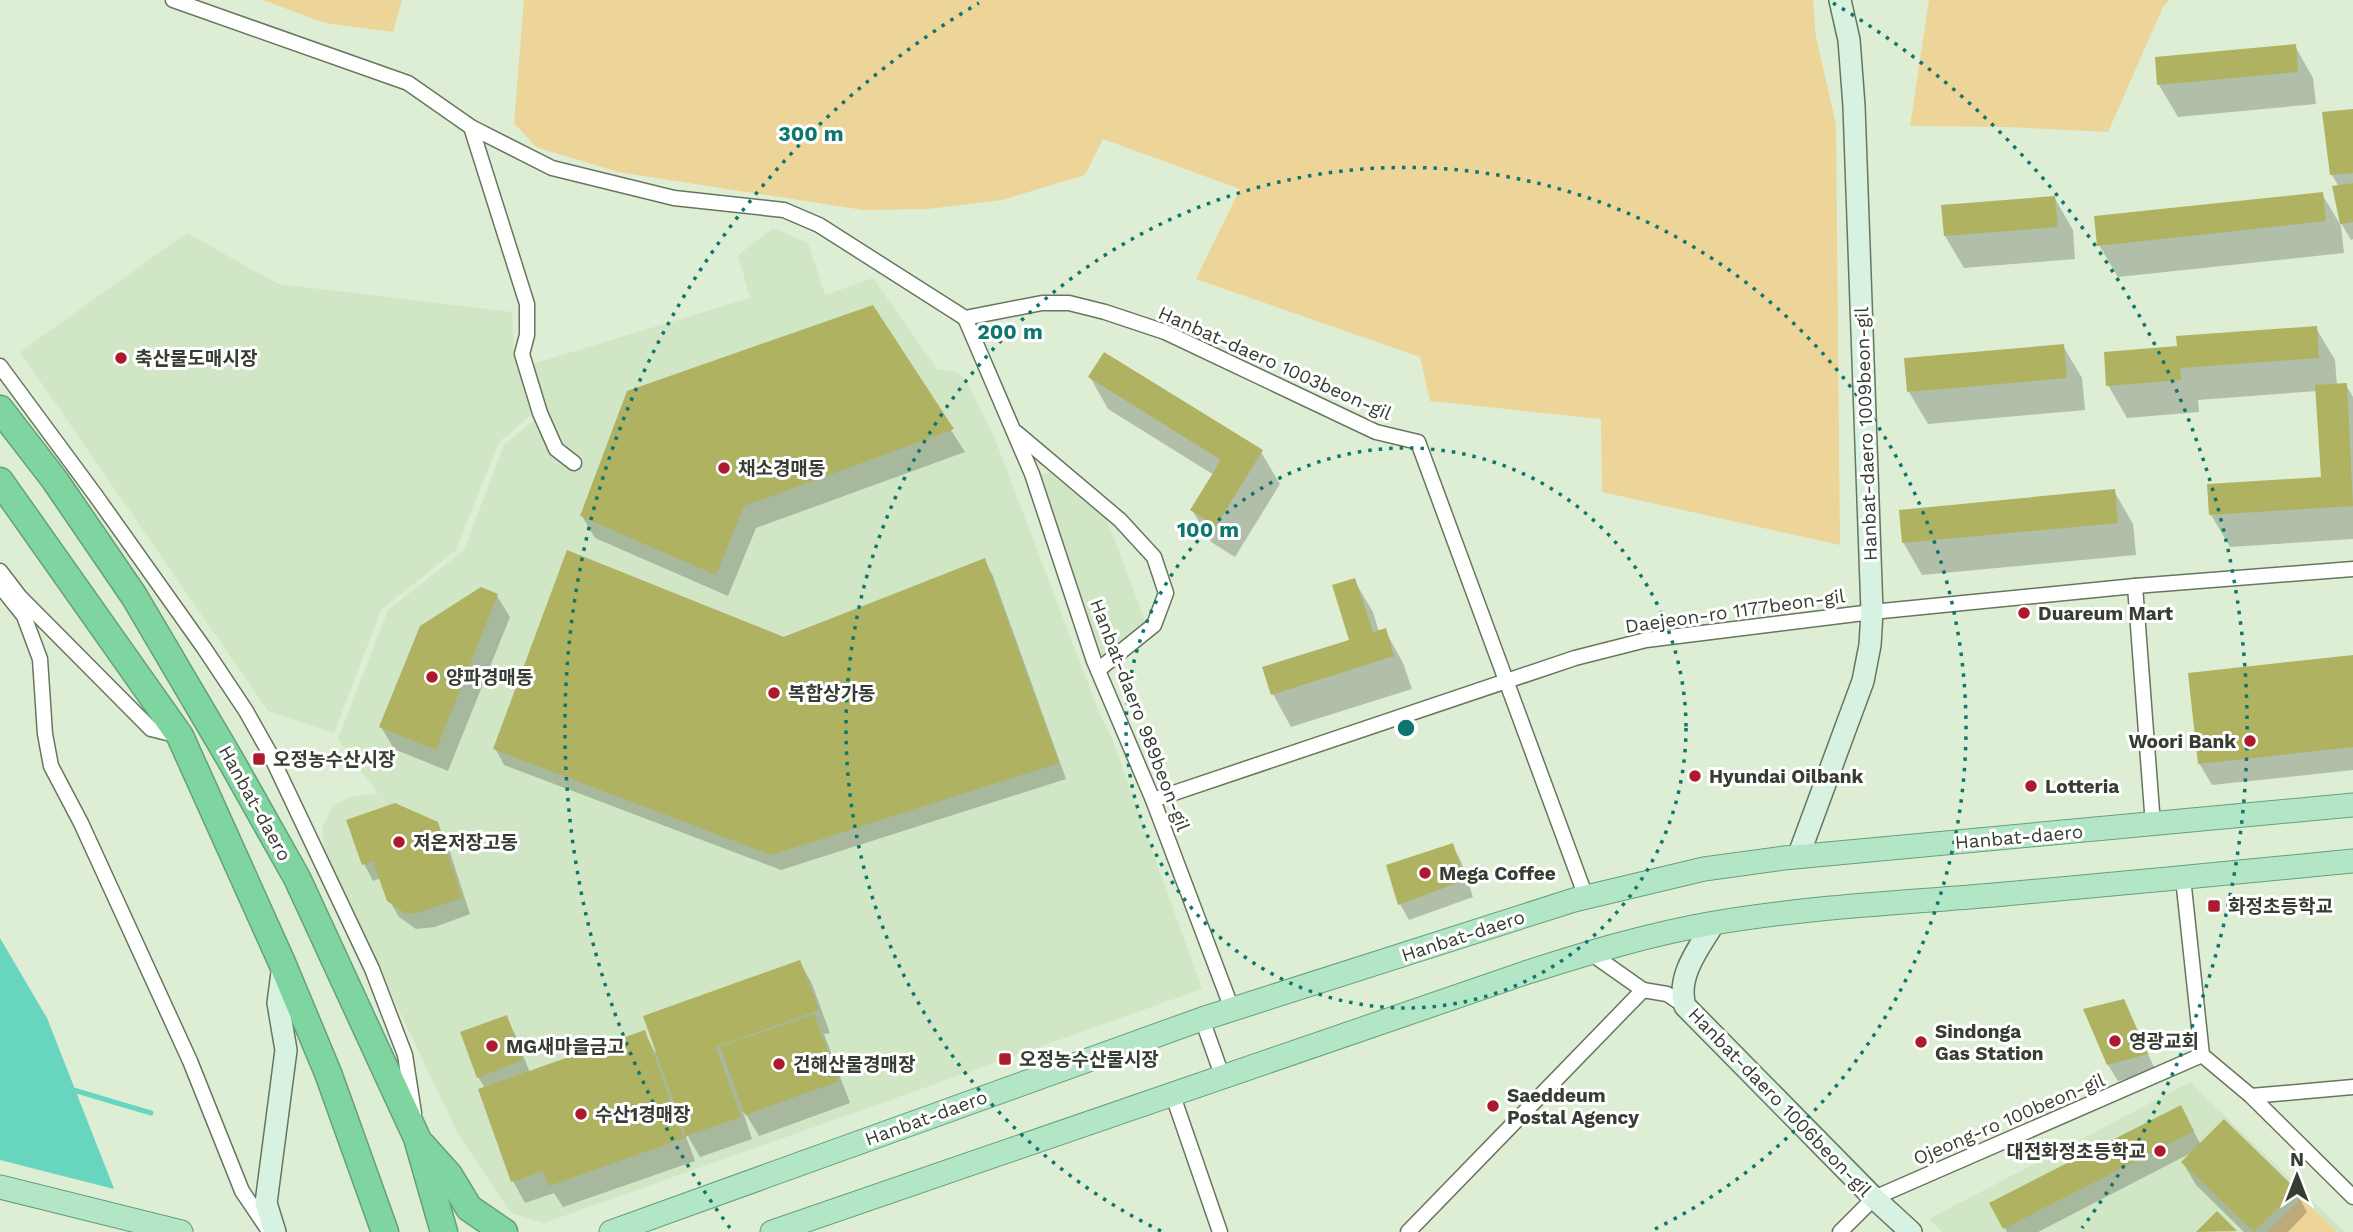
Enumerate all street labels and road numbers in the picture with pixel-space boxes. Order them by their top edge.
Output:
street label: Hanbat-daero 1003beon-gil [1155,301,1395,425]
street label: Hanbat-daero 1009beon-gil [1850,306,1882,561]
street label: Daejeon-ro 1177beon-gil [1623,584,1847,638]
street label: Hanbat-daero 989beon-gil [1085,596,1195,835]
street label: Hanbat-daero [214,741,296,865]
street label: Hanbat-daero [1954,820,2084,854]
street label: Hanbat-daero [1398,905,1528,967]
street label: Hanbat-daero 1006beon-gil [1684,1003,1877,1201]
street label: Ojeong-ro 100beon-gil [1910,1068,2108,1170]
street label: Hanbat-daero [862,1085,990,1151]

